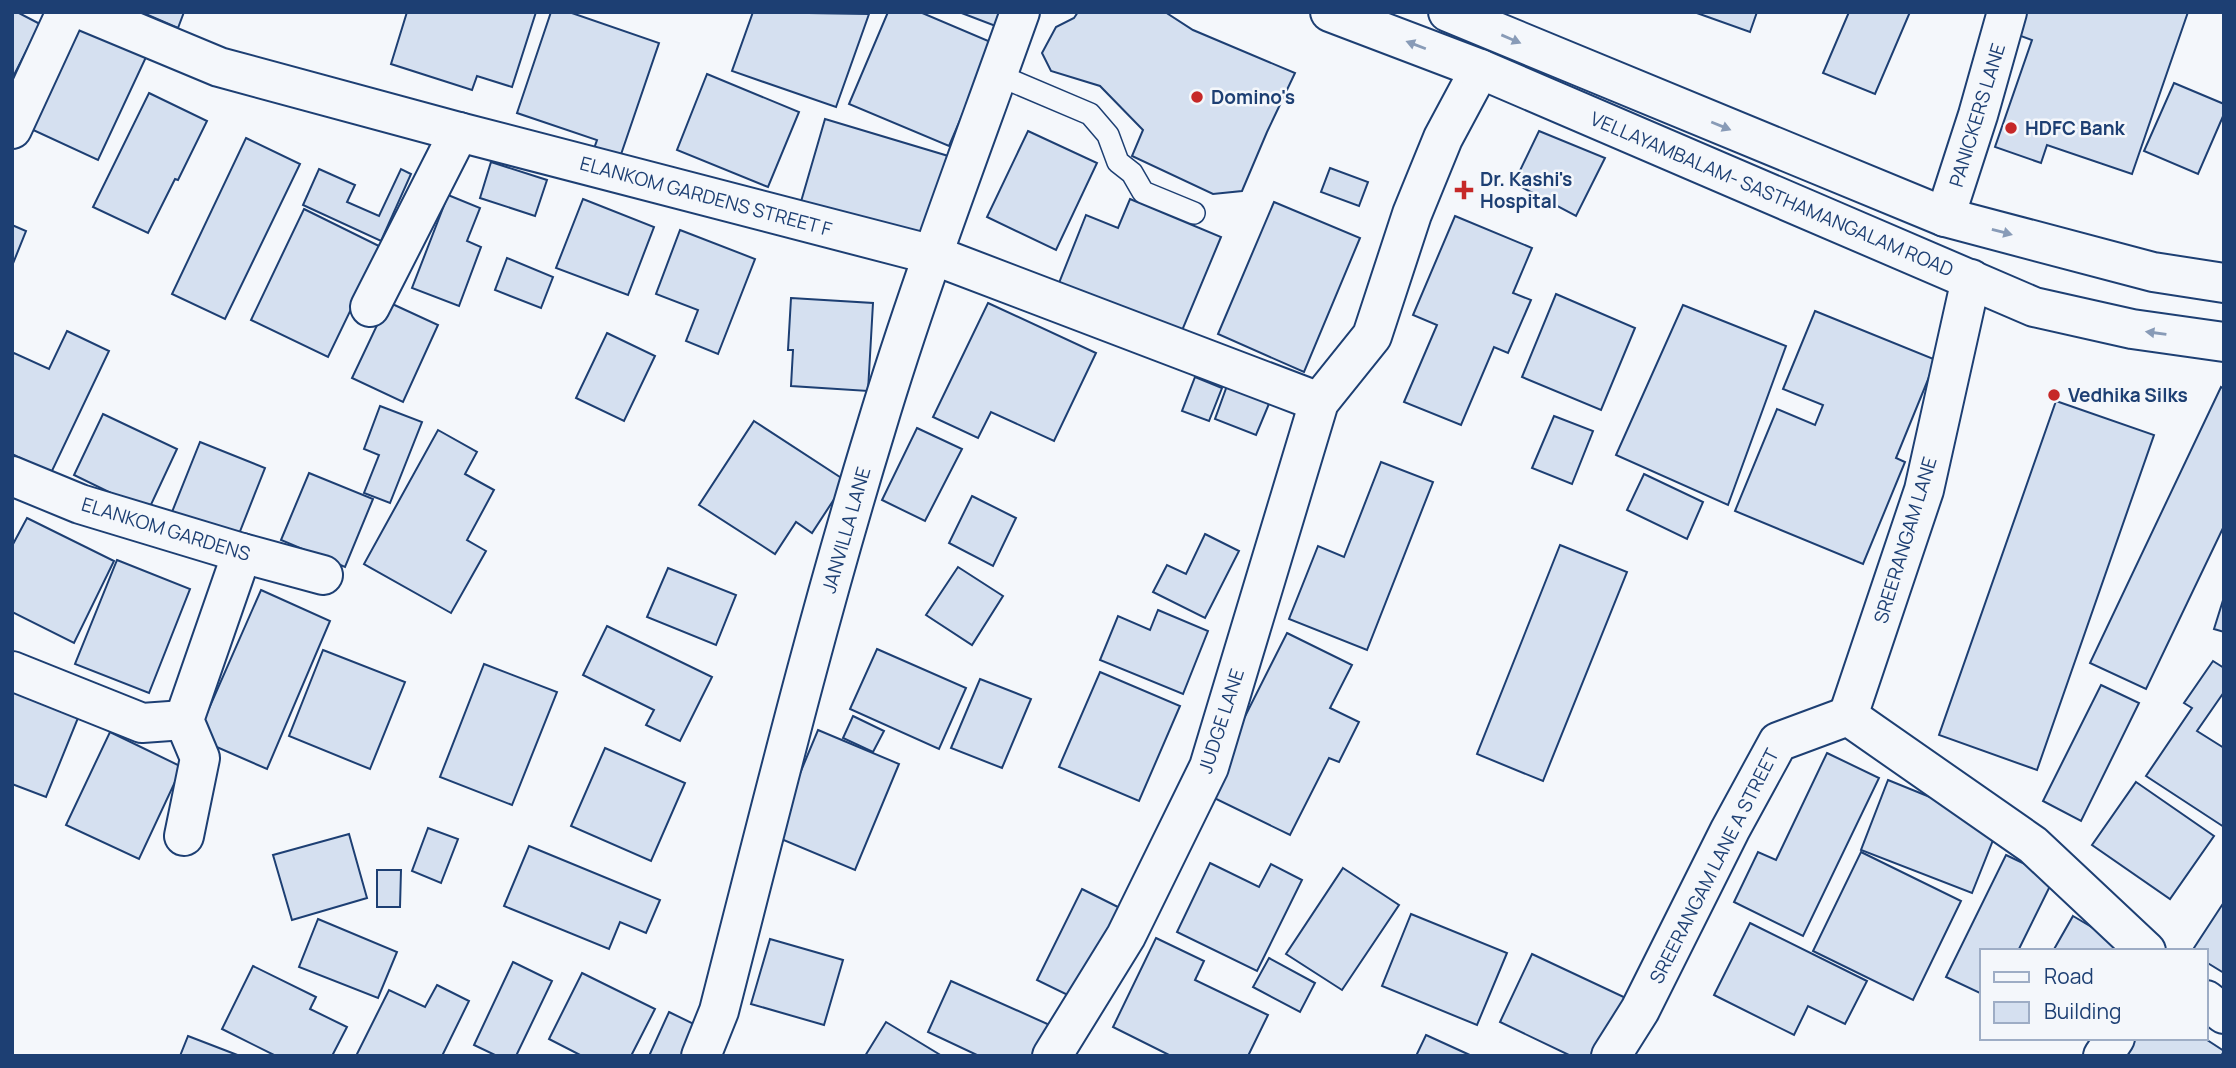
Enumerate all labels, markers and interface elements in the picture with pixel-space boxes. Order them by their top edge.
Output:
one-way arrow [1501,33,1521,45]
one-way arrow [1406,39,1427,50]
street label: PANICKERS LANE [1943,40,2011,190]
place label: Domino's [1211,84,1295,110]
marker: Domino's [1189,89,1205,105]
street label: VELLAYAMBALAM- SASTHAMANGALAM ROAD [1586,105,1958,283]
place label: HDFC Bank [2025,115,2126,141]
one-way arrow [1711,120,1731,132]
marker: HDFC Bank [2003,120,2019,136]
street label: ELANKOM GARDENS STREET F [577,150,835,242]
place label: Dr. Kashi's Hospital [1480,166,1572,214]
marker: Dr. Kashi's Hospital [1454,180,1474,200]
one-way arrow [1991,227,2013,238]
one-way arrow [2145,327,2167,338]
place label: Vedhika Silks [2068,382,2188,408]
marker: Vedhika Silks [2046,387,2062,403]
street label: SREERANGAM LANE [1867,454,1943,626]
street label: JANVILLA LANE [816,464,876,596]
street label: ELANKOM GARDENS [78,491,254,567]
street label: JUDGE LANE [1192,665,1250,777]
street label: SREERANGAM LANE A STREET [1643,743,1785,988]
legend [1980,949,2208,1040]
text: Road [2044,962,2094,990]
text: Building [2044,997,2121,1025]

